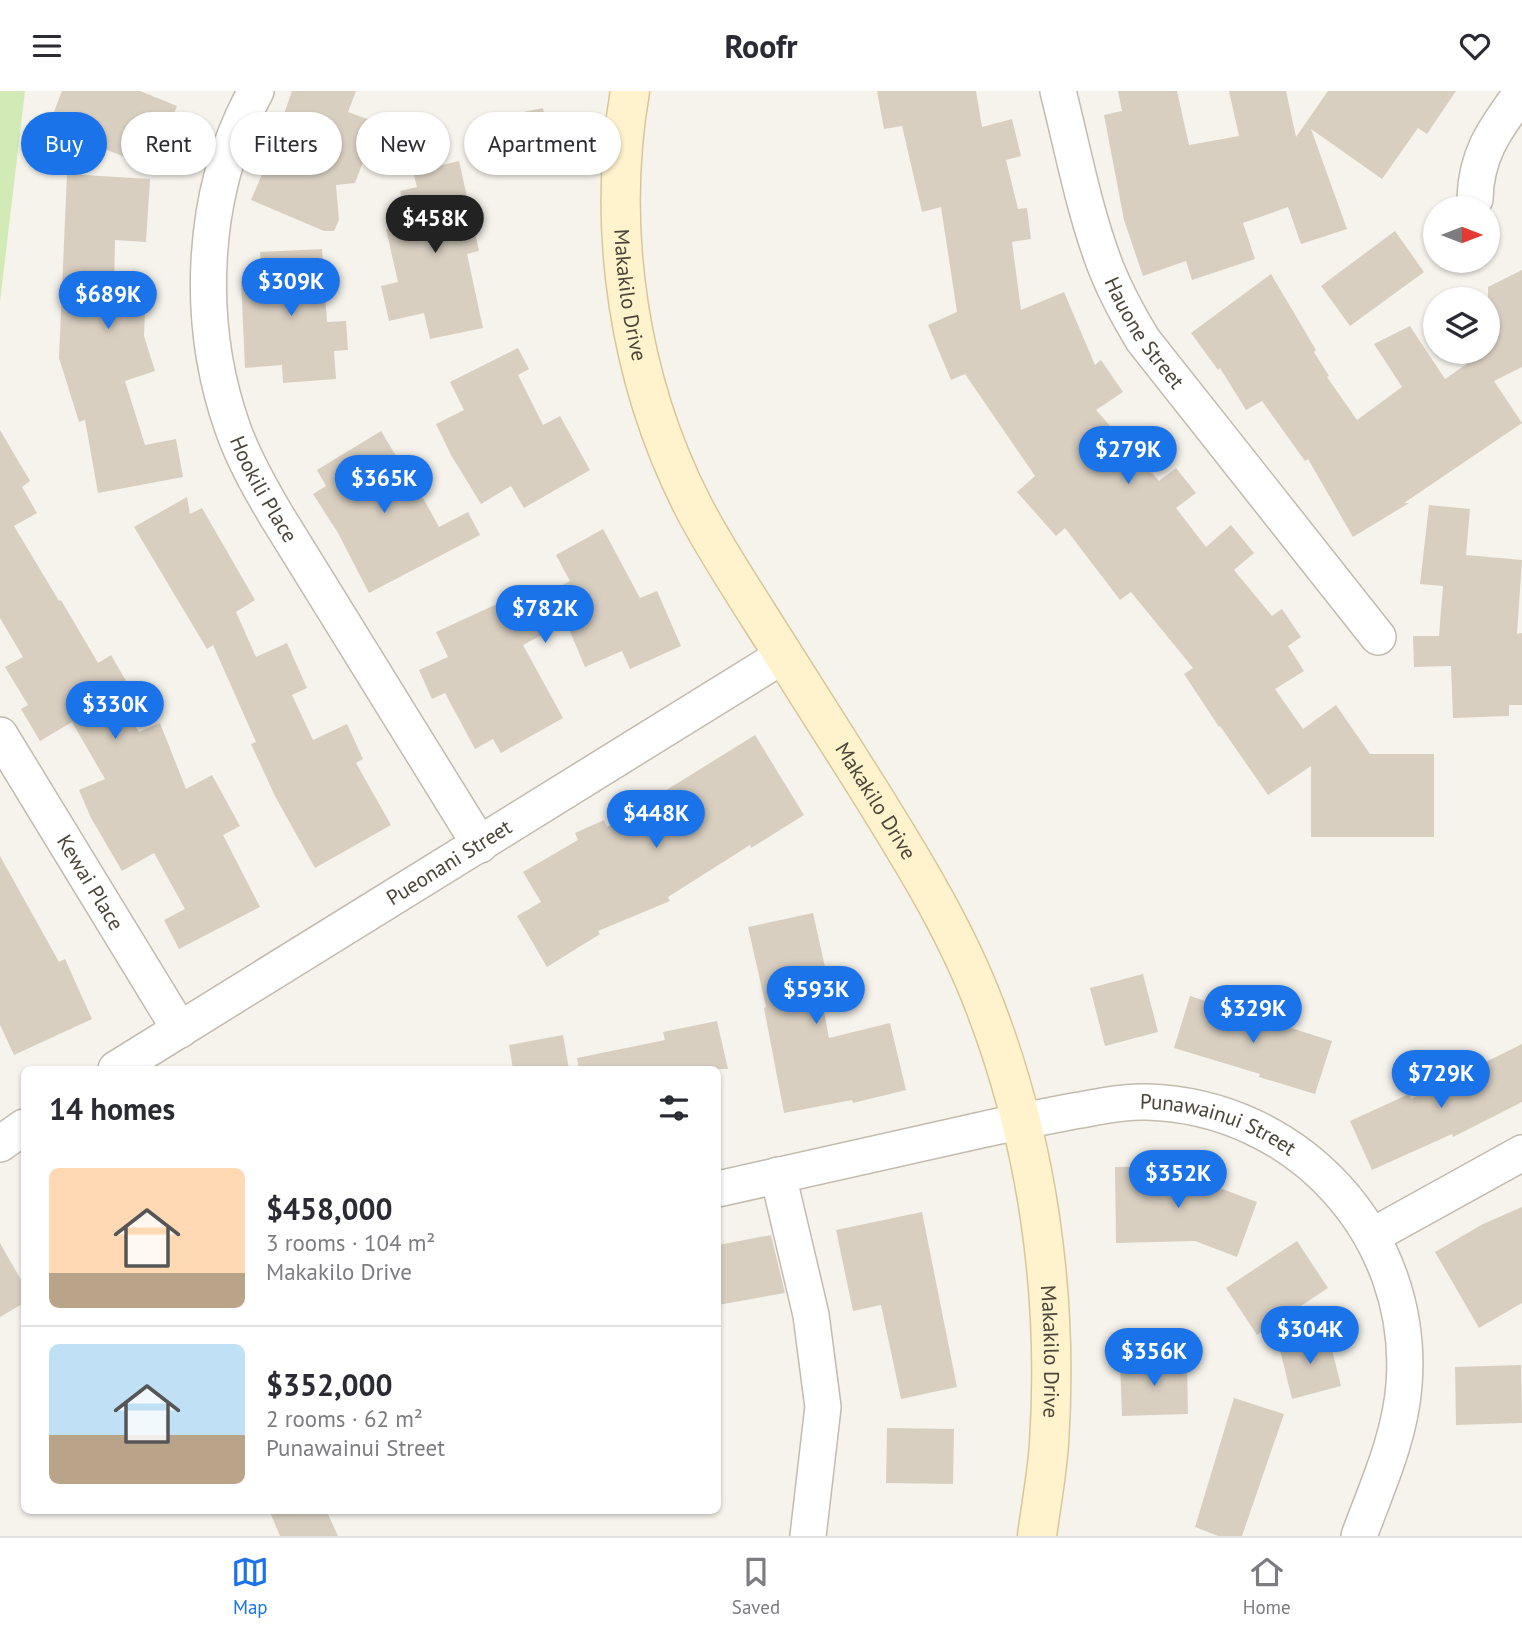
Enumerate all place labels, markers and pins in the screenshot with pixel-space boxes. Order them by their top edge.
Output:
pin: $458K [386,195,484,255]
pin: $309K [242,259,340,318]
pin: $689K [59,271,157,331]
pin: $279K [1079,427,1177,486]
pin: $365K [335,455,433,515]
pin: $782K [496,585,594,645]
pin: $330K [66,681,164,741]
pin: $448K [607,791,705,850]
pin: $593K [767,967,865,1026]
pin: $329K [1204,985,1302,1045]
pin: $729K [1392,1051,1490,1110]
pin: $352K [1129,1151,1227,1210]
pin: $304K [1261,1307,1359,1366]
pin: $356K [1105,1329,1203,1388]

